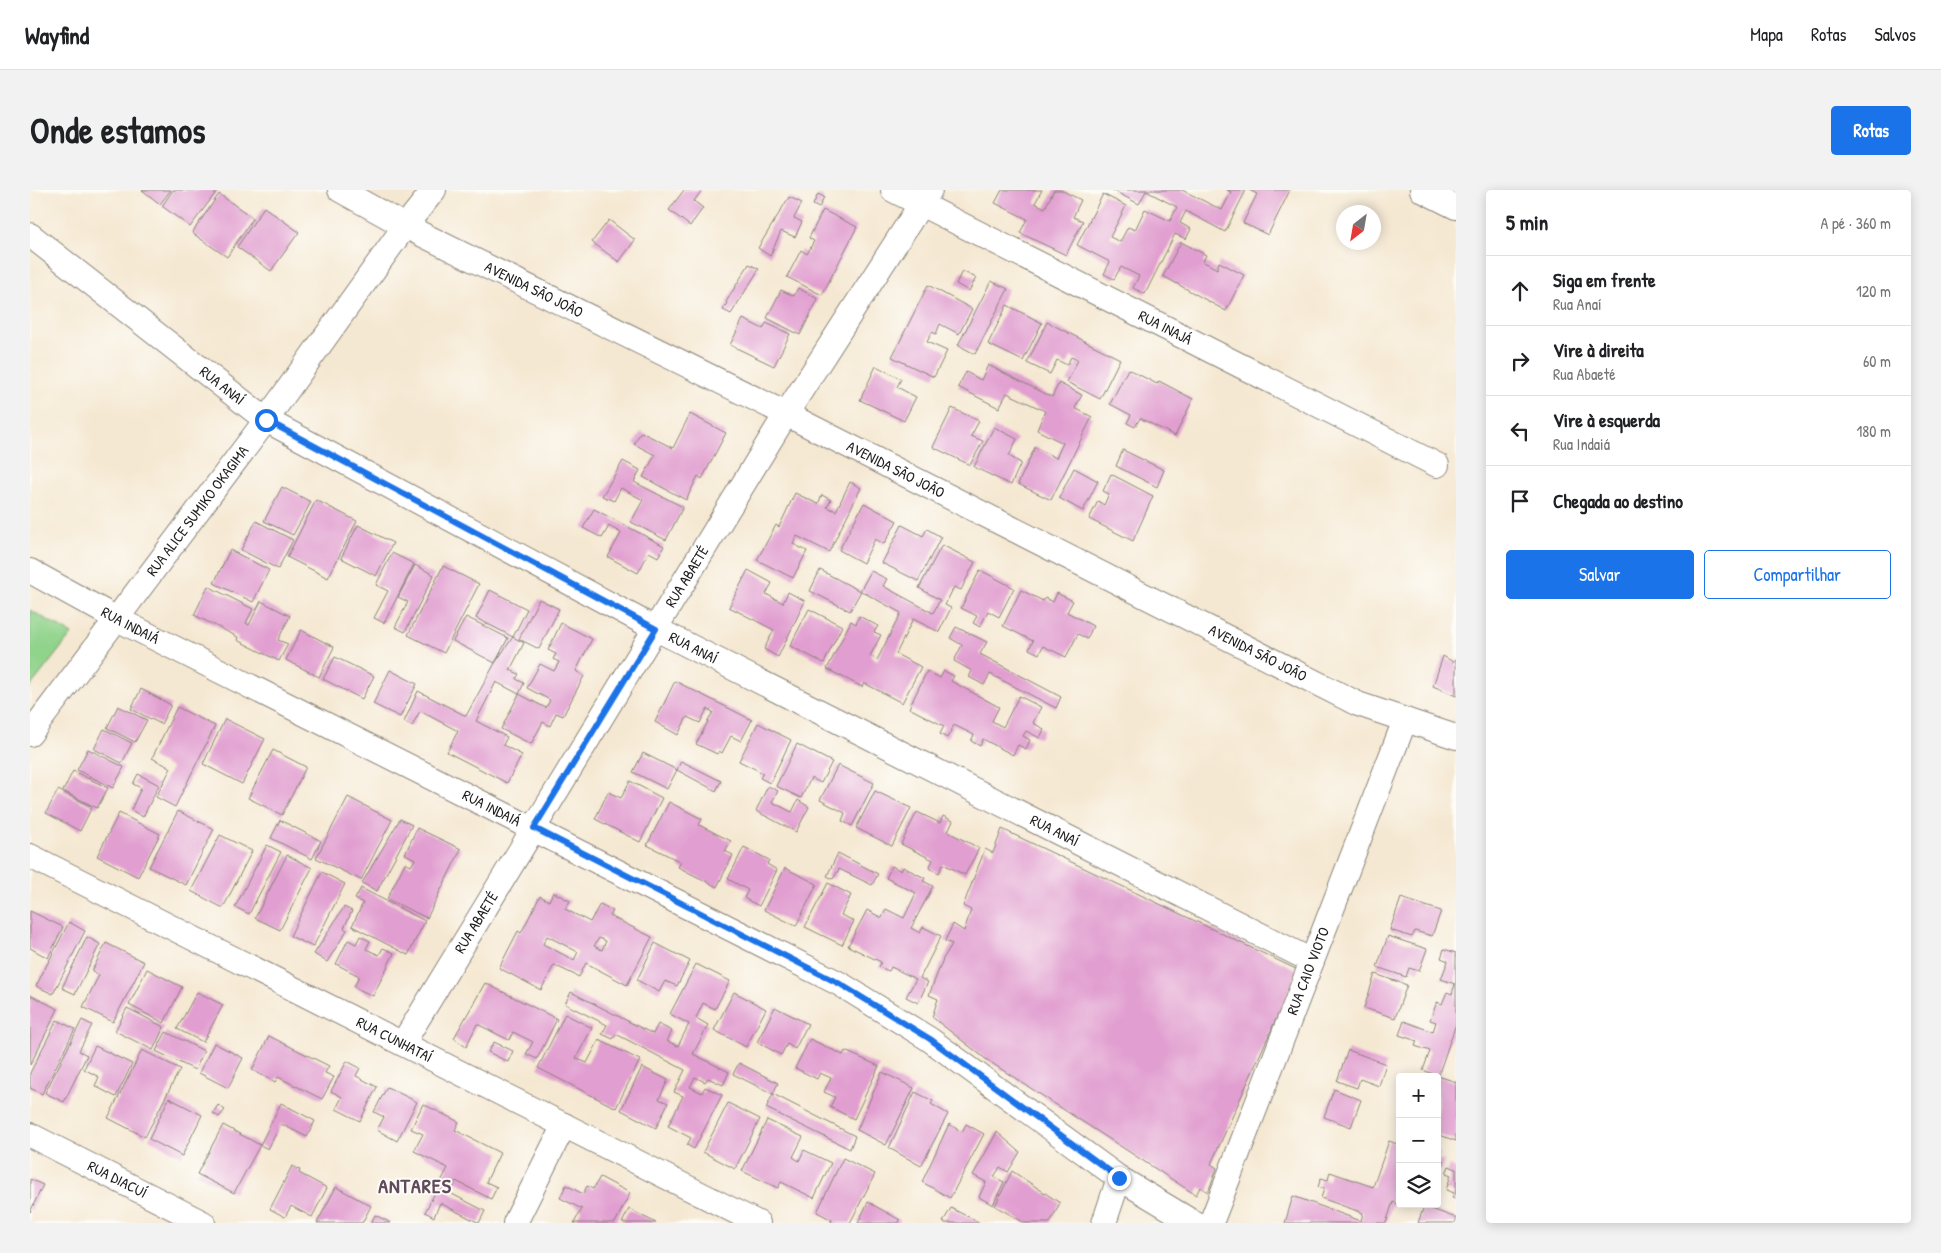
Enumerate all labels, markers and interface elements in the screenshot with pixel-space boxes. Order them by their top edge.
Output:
text: Wayfind [25,19,89,51]
text: Mapa [1750,22,1783,47]
text: Rotas [1811,22,1847,47]
text: Salvos [1875,22,1916,47]
button: Rotas [1831,106,1911,155]
text: Onde estamos [30,107,205,154]
north arrow [1336,205,1381,250]
text: 5 min [1506,208,1548,237]
text: A pé · 360 m [1820,212,1891,234]
street label: AVENIDA SÃO JOÃO [481,256,587,322]
text: Siga em frente [1553,267,1656,293]
icon: ahead [1506,277,1534,305]
text: 120 m [1856,280,1891,302]
text: Rua Anaí [1553,293,1602,315]
street label: RUA INAJÁ [1135,305,1196,350]
text: Vire à direita [1553,337,1644,363]
icon: right [1506,347,1534,375]
text: 60 m [1863,350,1891,372]
street label: RUA ANAÍ [195,361,249,409]
text: Rua Abaeté [1553,363,1616,385]
text: Vire à esquerda [1553,407,1660,433]
route start [255,409,278,432]
icon: left [1506,417,1534,445]
text: 180 m [1857,420,1891,442]
text: Rua Indaiá [1553,433,1610,455]
street label: AVENIDA SÃO JOÃO [843,435,948,503]
street label: RUA ALICE SUMIKO OKAGIMA [141,440,254,580]
icon: arrive [1506,487,1534,515]
text: Chegada ao destino [1553,488,1683,514]
street label: RUA ABAETÉ [660,541,713,611]
button: Salvar [1506,550,1694,599]
button: Compartilhar [1704,550,1891,599]
street label: RUA INDAIÁ [98,601,164,649]
street label: AVENIDA SÃO JOÃO [1205,619,1311,686]
street label: RUA ANAÍ [665,626,721,668]
street label: RUA INDAIÁ [459,784,525,831]
street label: RUA ANAÍ [1027,809,1083,851]
street label: RUA ABAETÉ [449,887,503,957]
street label: RUA CAIO VIOTO [1281,924,1334,1018]
street label: RUA CUNHATAÍ [353,1011,436,1067]
map controls [1396,1073,1441,1208]
button: + [1396,1073,1441,1118]
button: − [1396,1118,1441,1163]
street label: RUA DIACUÍ [84,1155,151,1203]
button: layers [1396,1163,1441,1208]
route end [1108,1167,1131,1190]
district label: ANTARES [378,1172,452,1199]

